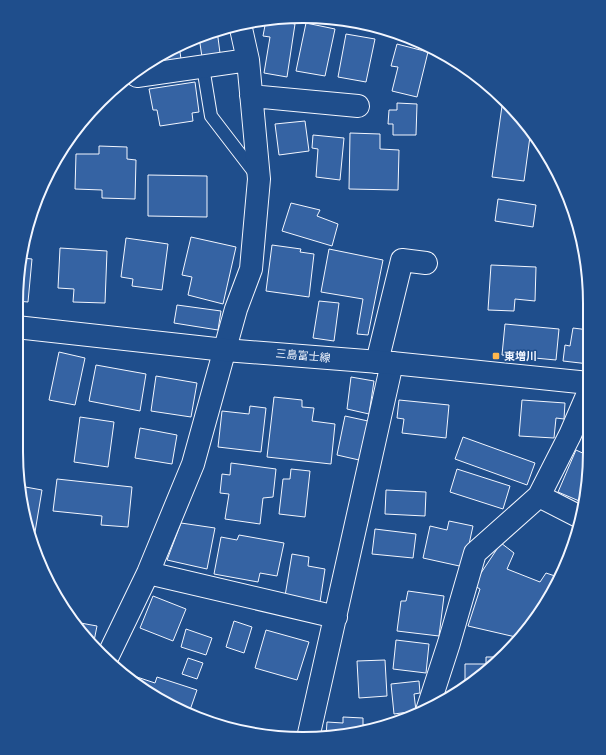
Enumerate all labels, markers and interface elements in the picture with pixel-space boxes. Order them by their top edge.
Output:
street label: 三島富士線 [275,347,331,365]
place label: 東増川 [504,350,537,363]
marker: 東増川 [491,351,501,361]

